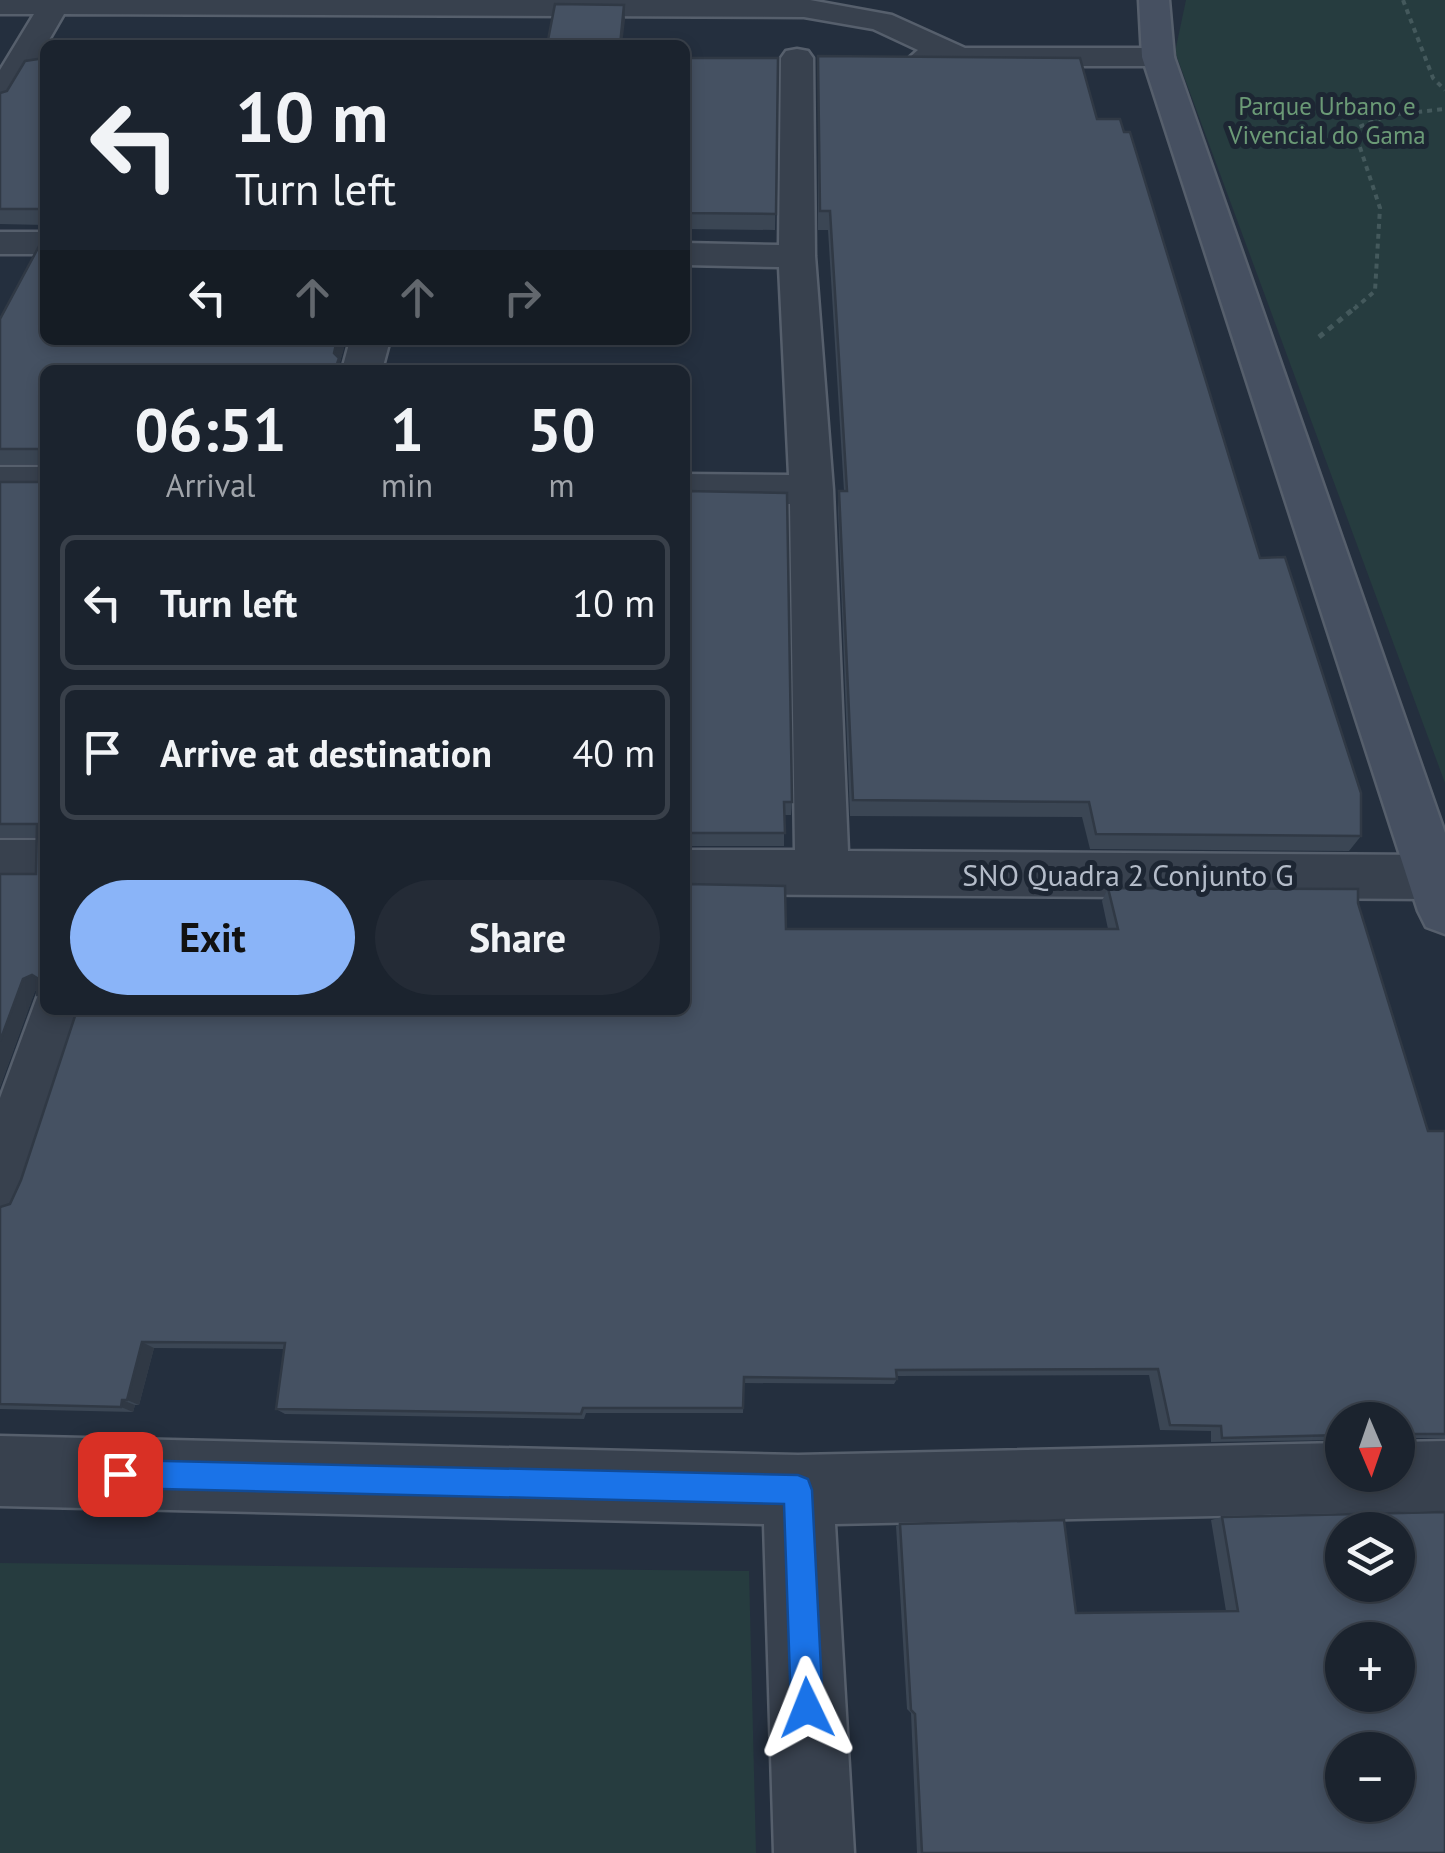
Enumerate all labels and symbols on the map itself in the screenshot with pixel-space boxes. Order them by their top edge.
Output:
park label: Parque Urbano e Vivencial do Gama [1227,90,1426,151]
street label: SNO Quadra 2 Conjunto G [962,855,1294,894]
north arrow [1325,1402,1415,1492]
pin [78,1432,163,1517]
position arrow [755,1656,859,1760]

